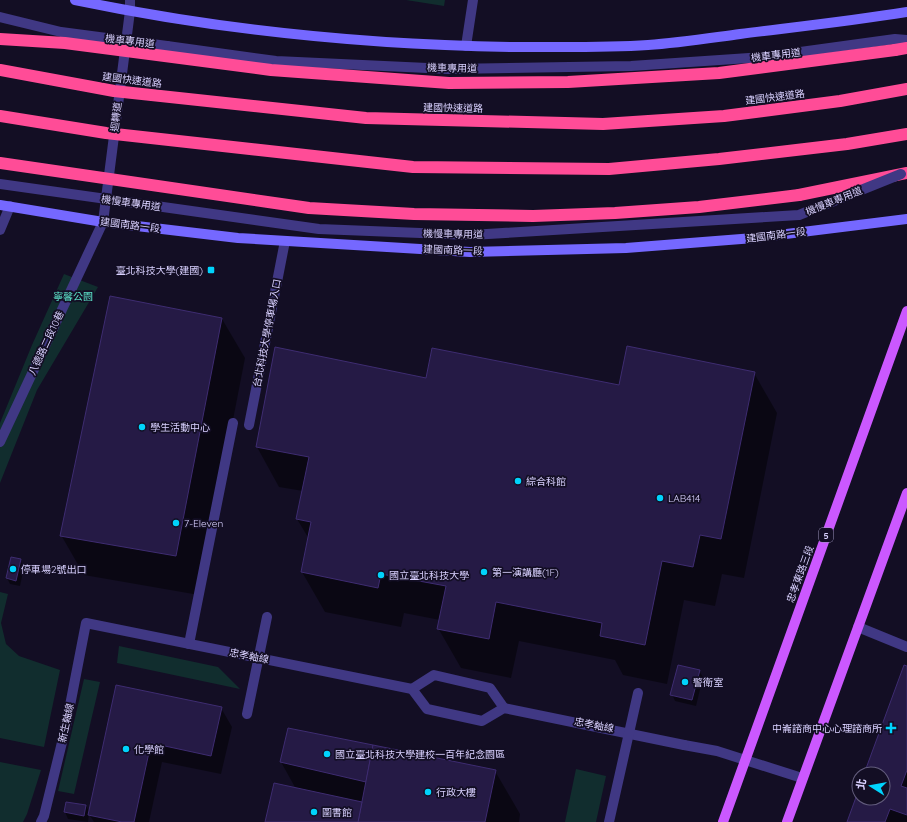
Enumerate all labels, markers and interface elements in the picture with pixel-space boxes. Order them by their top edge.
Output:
street label: 機車專用道 [104,32,156,50]
street label: 機車專用道 [750,46,802,64]
street label: 機車專用道 [427,61,477,75]
street label: 建國快速道路 [101,70,163,90]
street label: 建國快速道路 [744,87,806,107]
street label: 迴轉道 [108,101,124,133]
street label: 建國快速道路 [423,101,483,115]
street label: 機慢車專用道 [804,184,864,218]
street label: 機慢車專用道 [100,192,162,214]
street label: 建國南路一段 [99,215,161,235]
street label: 建國南路一段 [745,225,807,245]
street label: 機慢車專用道 [423,227,483,241]
street label: 建國南路一段 [423,242,483,258]
place label: 臺北科技大學(建國) [116,264,203,277]
marker: 臺北科技大學(建國) [206,265,216,275]
street label: 台北科技大學停車場入口 [250,278,284,388]
park label: 寧馨公園 [53,290,93,303]
street label: 八德路二段10巷 [25,309,67,377]
place label: 學生活動中心 [150,421,210,434]
marker: 學生活動中心 [137,422,147,432]
place label: 綜合科館 [526,475,566,488]
marker: 綜合科館 [513,476,523,486]
place label: LAB414 [668,492,700,505]
marker: LAB414 [655,493,665,503]
place label: 7-Eleven [184,517,223,530]
marker: 7-Eleven [171,518,181,528]
road number: 5 [819,528,833,542]
street label: 忠孝東路三段 [784,544,816,604]
place label: 停車場2號出口 [21,563,87,576]
marker: 停車場2號出口 [8,564,18,574]
place label: 第一演講廳(1F) [492,566,559,579]
marker: 第一演講廳(1F) [479,567,489,577]
place label: 國立臺北科技大學 [389,569,469,582]
marker: 國立臺北科技大學 [376,570,386,580]
street label: 忠孝軸線 [228,646,270,666]
place label: 警衛室 [693,676,723,689]
marker: 警衛室 [680,677,690,687]
street label: 新生軸線 [55,702,77,744]
street label: 忠孝軸線 [573,715,615,735]
place label: 中崙諮商中心心理諮商所 [772,722,882,735]
marker: 中崙諮商中心心理諮商所 [885,722,897,734]
place label: 化學館 [134,743,164,756]
marker: 化學館 [121,744,131,754]
place label: 國立臺北科技大學建校一百年紀念園區 [335,748,505,761]
marker: 國立臺北科技大學建校一百年紀念園區 [322,749,332,759]
north arrow [851,766,891,806]
text: 北 [853,777,869,791]
place label: 行政大樓 [436,786,476,799]
marker: 行政大樓 [423,787,433,797]
place label: 圖書館 [322,806,352,819]
marker: 圖書館 [309,807,319,817]

